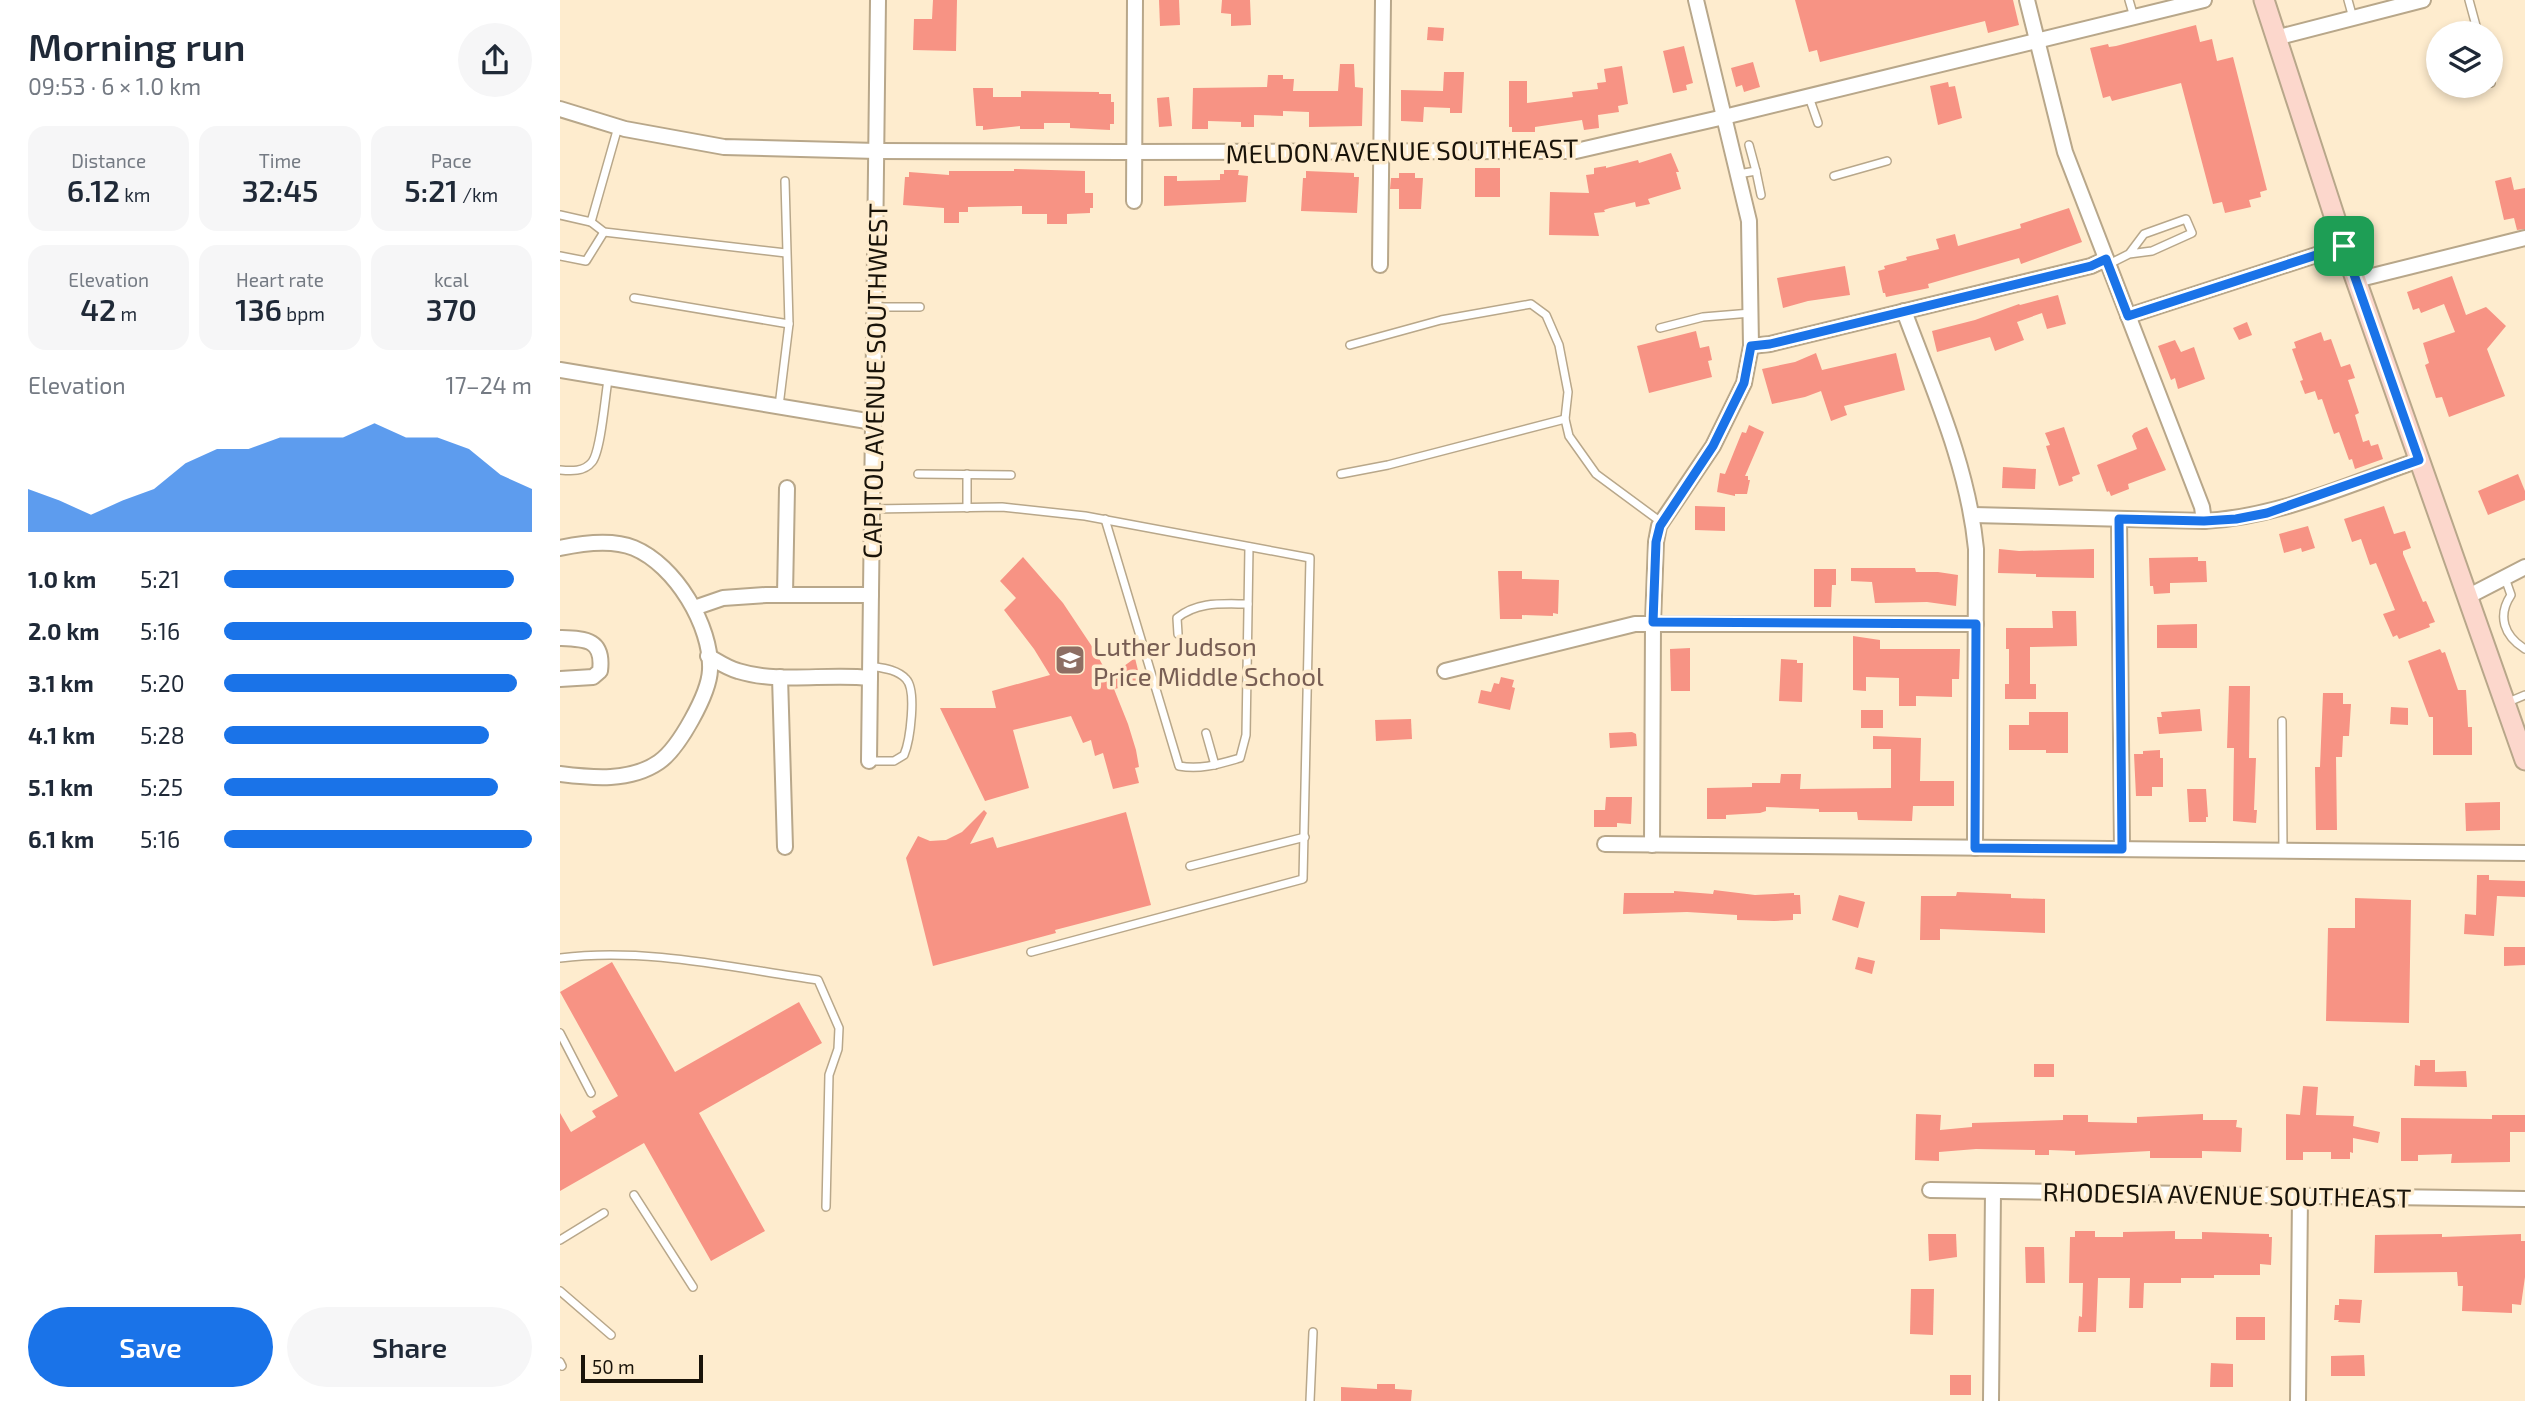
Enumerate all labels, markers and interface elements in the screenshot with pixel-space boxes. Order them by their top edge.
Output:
map controls [2426,21,2503,98]
button: layers [2426,21,2503,98]
text: Morning run [28,23,246,69]
button: share [458,23,532,97]
text: 09:53 · 6 × 1.0 km [28,72,201,100]
street label: MELDON AVENUE SOUTHEAST [1225,131,1579,169]
text: Distance [71,149,146,172]
text: Time [259,149,301,172]
text: Pace [431,149,472,172]
text: 6.12 [67,172,120,208]
text: 32:45 [242,172,318,208]
text: 5:21 [404,172,458,208]
text: km [120,183,150,206]
text: /km [458,183,498,206]
street label: CAPITOL AVENUE SOUTHWEST [855,203,893,559]
pin [2314,216,2374,276]
icon: arrive [2325,227,2363,265]
text: Elevation [68,268,149,291]
text: Heart rate [236,268,324,291]
text: kcal [434,268,469,291]
text: 42 [80,291,116,327]
text: 136 [235,291,282,327]
text: 370 [426,291,477,327]
text: m [116,302,137,325]
text: bpm [282,302,325,325]
text: Elevation [28,371,126,399]
text: 17–24 m [446,371,532,399]
text: 1.0 km [28,565,96,593]
text: 5:21 [140,565,180,593]
text: 2.0 km [28,617,100,645]
text: 5:16 [140,617,180,645]
place label: Luther Judson Price Middle School [1093,630,1324,691]
school or university icon: Luther Judson Price Middle School [1053,643,1087,677]
text: 3.1 km [28,669,94,697]
text: 5:20 [140,669,185,697]
text: 4.1 km [28,721,95,749]
text: 5:28 [140,721,185,749]
text: 5.1 km [28,773,93,801]
text: 5:25 [140,773,183,801]
text: 6.1 km [28,825,94,853]
text: 5:16 [140,825,180,853]
street label: RHODESIA AVENUE SOUTHEAST [2042,1175,2412,1213]
button: Save [28,1307,273,1387]
button: Share [287,1307,532,1387]
scale bar [581,1352,704,1384]
text: 50 m [592,1355,635,1378]

